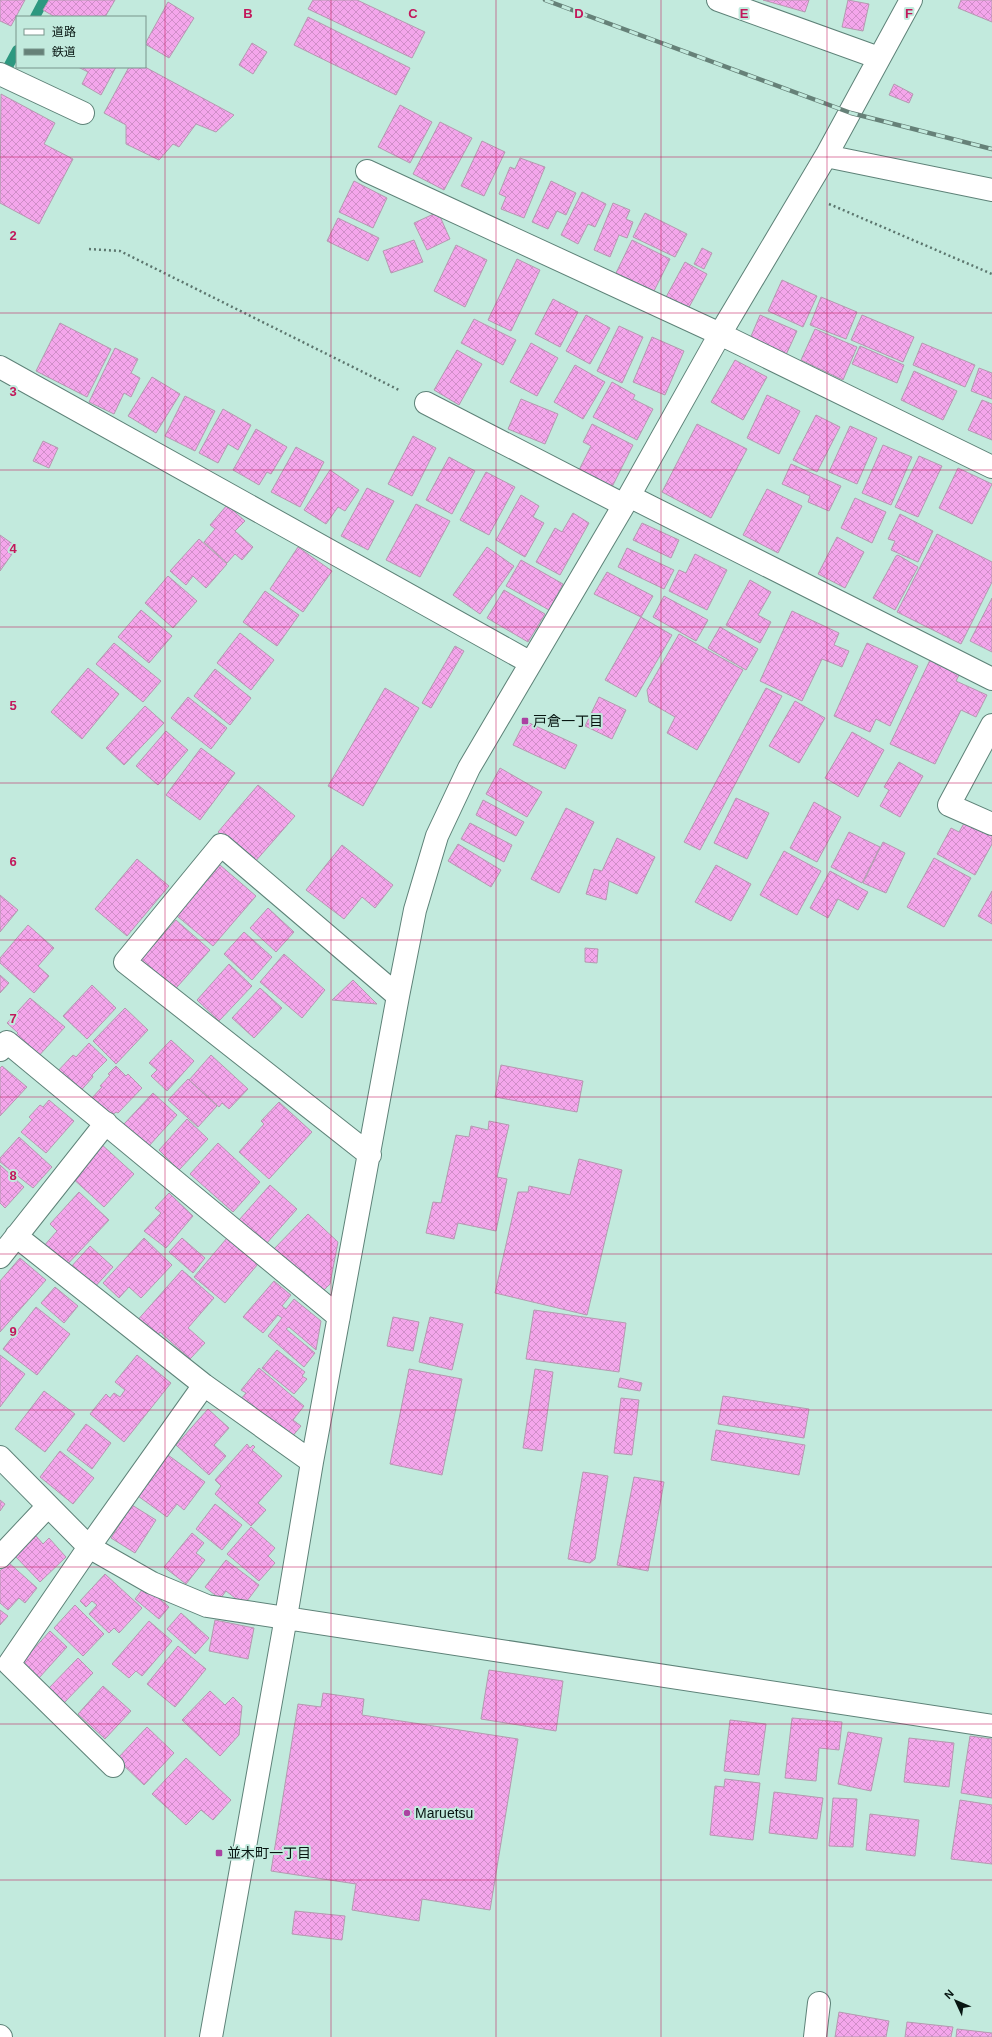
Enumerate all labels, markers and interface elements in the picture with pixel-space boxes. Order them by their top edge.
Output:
text: B [243,6,253,21]
text: C [408,6,418,21]
text: D [574,6,584,21]
text: E [740,6,749,21]
text: F [905,6,913,21]
legend [16,16,146,68]
text: 道路 [52,25,76,39]
text: 鉄道 [52,45,76,59]
text: 2 [9,228,17,243]
text: 3 [9,384,17,399]
text: 4 [9,541,17,556]
text: 5 [9,698,17,713]
place label: 戸倉一丁目 [533,713,603,729]
marker: 戸倉一丁目 [520,716,530,726]
text: 6 [9,854,17,869]
text: 7 [9,1011,17,1026]
text: 8 [9,1168,17,1183]
text: 9 [9,1324,17,1339]
place label: Maruetsu [415,1805,473,1821]
marker: Maruetsu [402,1808,412,1818]
place label: 並木町一丁目 [227,1845,311,1861]
marker: 並木町一丁目 [214,1848,224,1858]
north arrow [936,1981,976,2021]
text: N [942,1987,956,2001]

